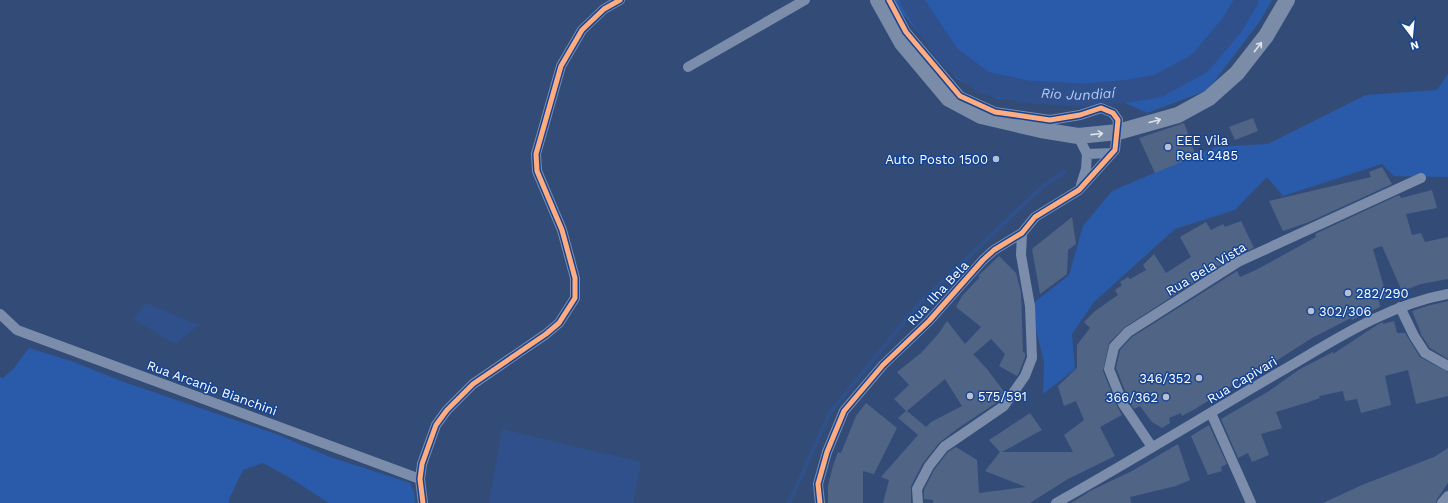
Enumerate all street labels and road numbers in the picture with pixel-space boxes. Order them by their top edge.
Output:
street label: Rua Bela Vista [1163,239,1249,299]
street label: Rua Ilha Bela [904,257,972,328]
street label: Rua Capivari [1204,353,1280,407]
street label: Rua Arcanjo Bianchini [145,357,279,419]

